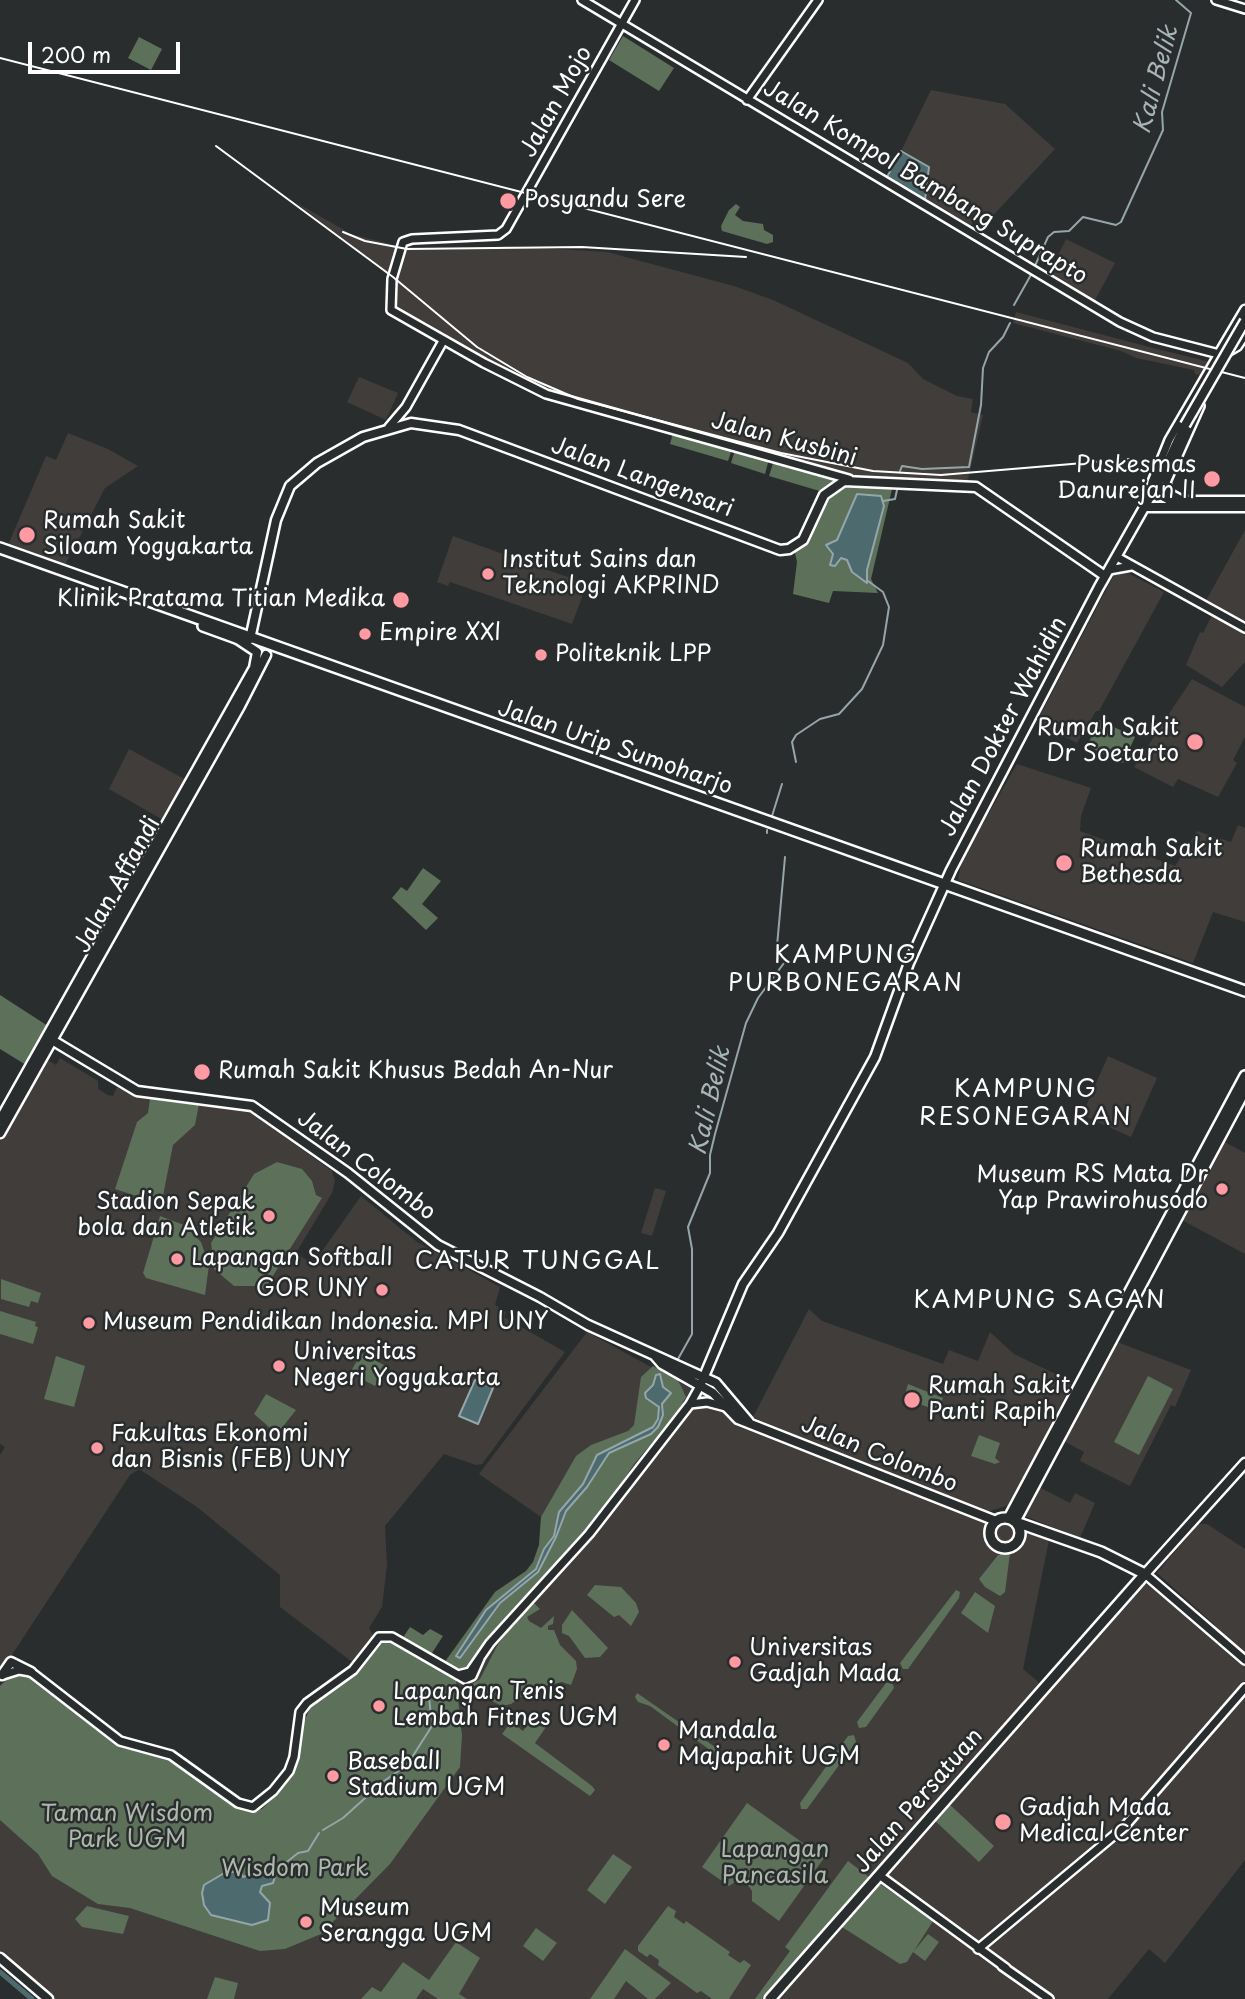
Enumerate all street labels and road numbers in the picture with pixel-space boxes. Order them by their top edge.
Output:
street label: Jalan Mojo [515,42,599,162]
street label: Jalan Kompol Bambang Suprapto [758,75,1092,291]
street label: Jalan Kusbini [708,407,860,473]
street label: Jalan Langensari [547,432,737,524]
street label: Jalan Dokter Wahidin [934,613,1074,841]
street label: Jalan Urip Sumoharjo [494,695,736,801]
street label: Jalan Affandi [69,812,167,958]
street label: Jalan Colombo [291,1105,441,1227]
street label: Jalan Colombo [797,1411,961,1499]
street label: Jalan Persatuan [849,1723,989,1879]

